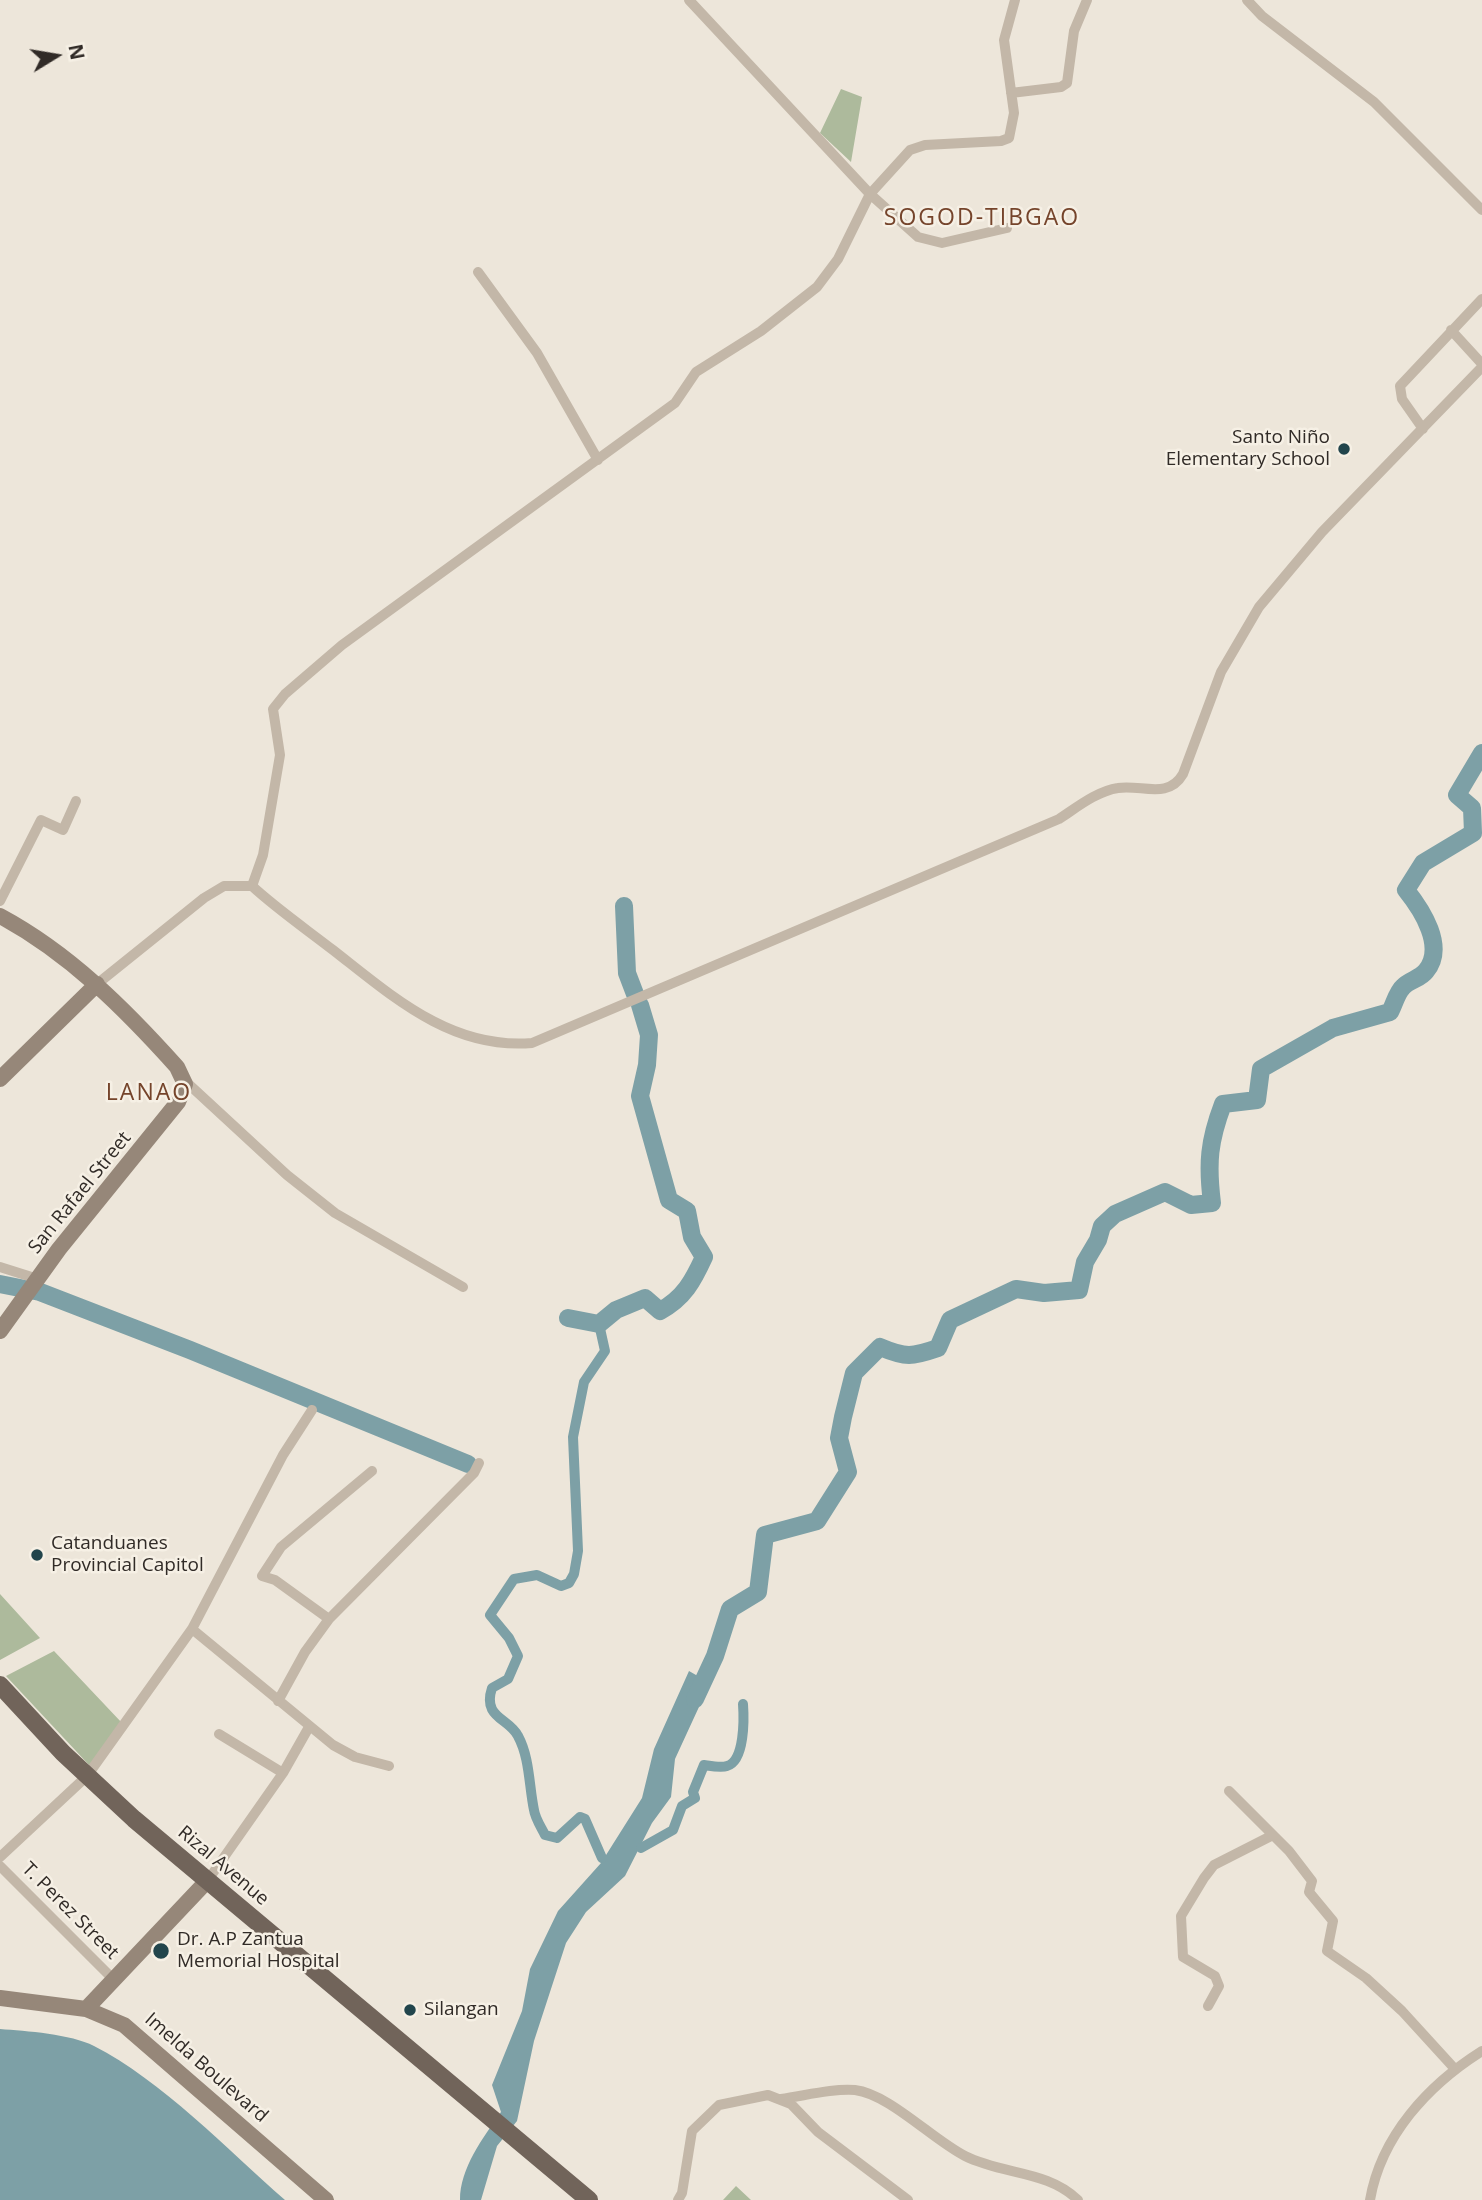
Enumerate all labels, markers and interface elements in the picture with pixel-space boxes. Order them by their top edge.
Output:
north arrow [21,21,91,91]
text: N [62,42,91,62]
district label: SOGOD-TIBGAO [885,204,1079,232]
place label: Santo Niño Elementary School [1166,427,1330,471]
marker: Santo Niño Elementary School [1336,441,1352,457]
district label: LANAO [106,1079,192,1107]
street label: San Rafael Street [24,1127,136,1259]
place label: Catanduanes Provincial Capitol [51,1533,204,1577]
marker: Catanduanes Provincial Capitol [29,1547,45,1563]
street label: Rizal Avenue [173,1821,273,1911]
street label: T. Perez Street [17,1858,123,1964]
place label: Dr. A.P Zantua Memorial Hospital [177,1929,340,1973]
marker: Dr. A.P Zantua Memorial Hospital [151,1941,171,1961]
place label: Silangan [424,1999,499,2021]
marker: Silangan [402,2002,418,2018]
street label: Imelda Boulevard [140,2008,272,2128]

